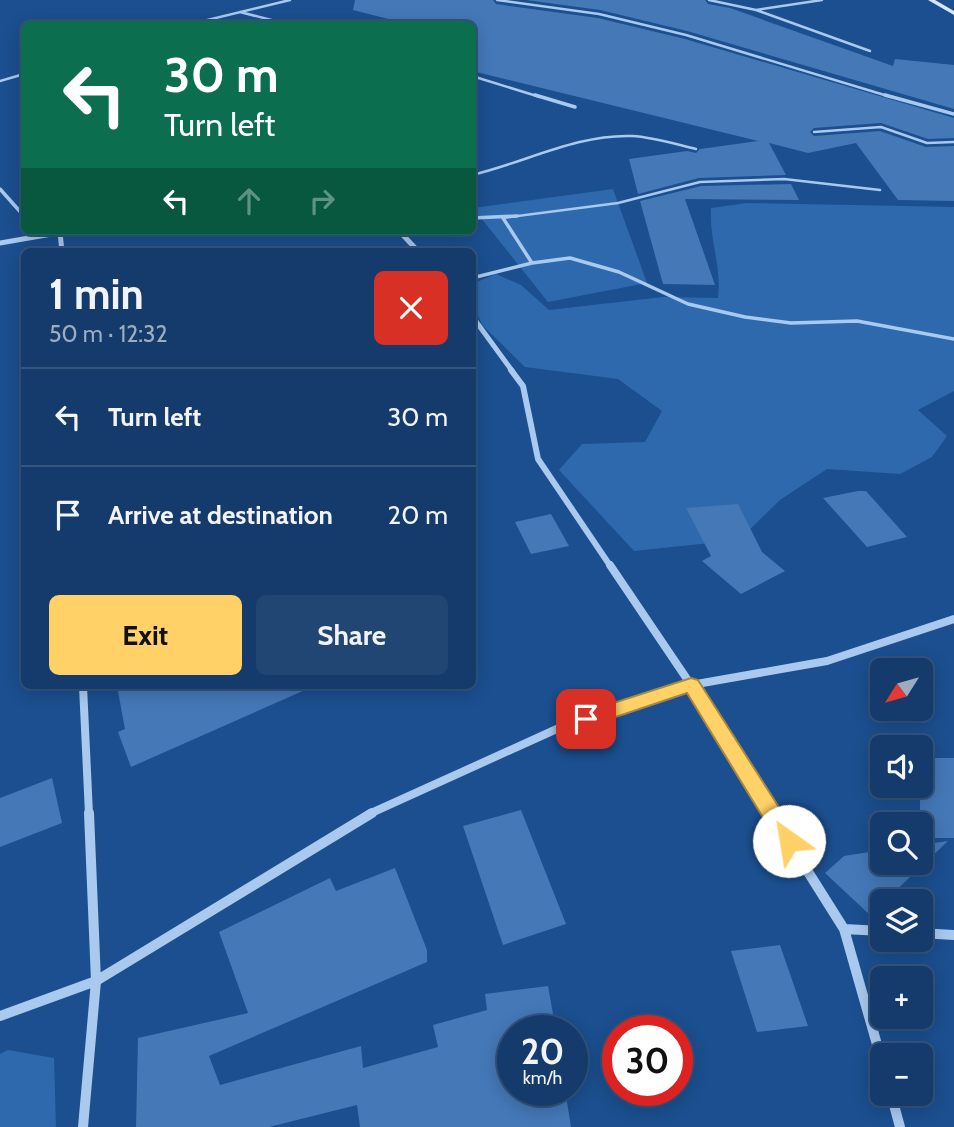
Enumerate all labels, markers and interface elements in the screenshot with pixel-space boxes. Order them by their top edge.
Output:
text: 30 m [164,45,279,104]
icon: left [49,49,140,140]
text: Turn left [164,105,275,144]
icon: left [157,182,195,220]
icon: ahead [230,182,268,220]
icon: right [303,182,341,220]
text: 1 min [49,268,144,320]
button: close [374,271,448,345]
text: 50 m · 12:32 [49,320,168,348]
icon: left [49,398,87,436]
text: Turn left [108,401,201,433]
text: 30 m [387,401,448,433]
icon: arrive [49,496,87,534]
text: Arrive at destination [108,499,333,531]
text: 20 m [388,499,448,531]
button: Exit [49,595,242,675]
button: Share [256,595,448,675]
north arrow [870,658,933,721]
map controls [870,658,933,1106]
pin [556,689,616,749]
icon: arrive [567,700,605,738]
button: sound [870,735,933,798]
position arrow [752,804,826,878]
button: search [870,812,933,875]
button: layers [870,889,933,952]
button: + [870,966,933,1029]
speed limit sign: 30 [602,1015,693,1106]
text: 20 [521,1030,564,1073]
button: − [870,1043,933,1106]
text: km/h [523,1067,562,1089]

